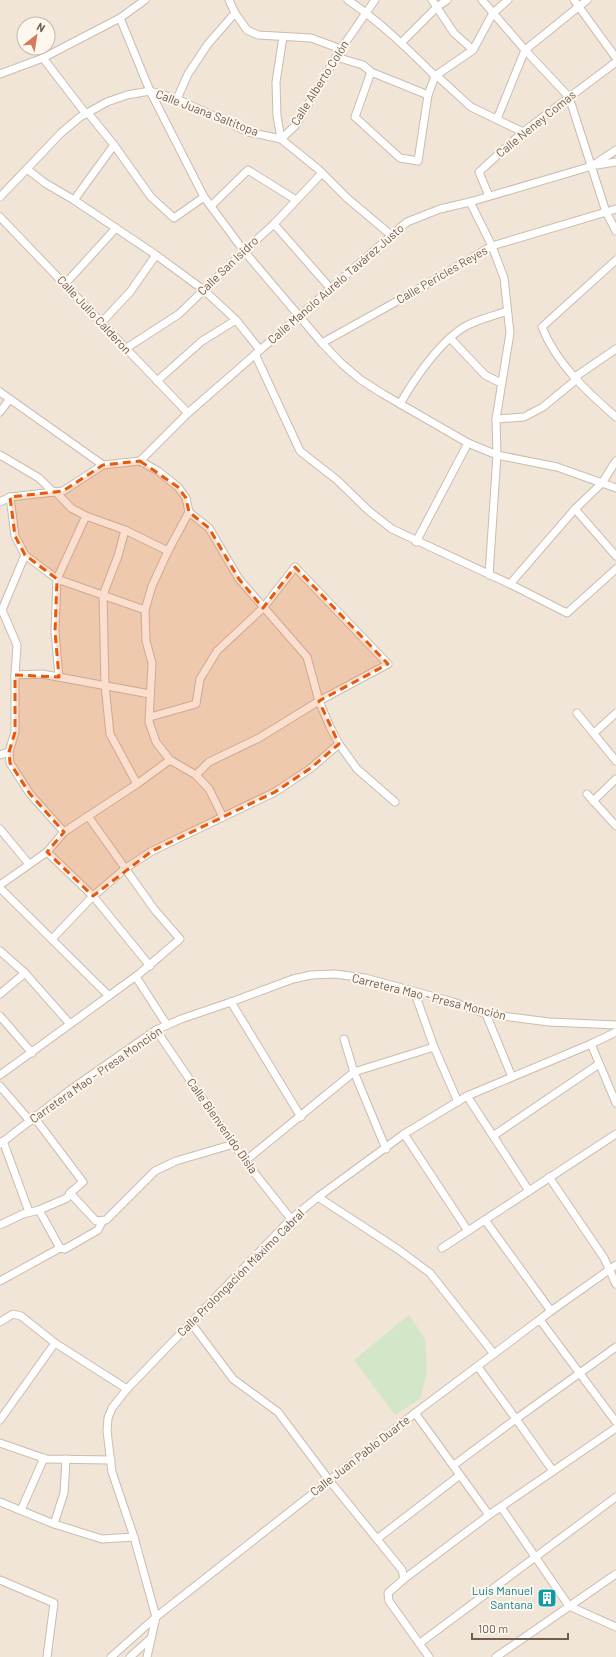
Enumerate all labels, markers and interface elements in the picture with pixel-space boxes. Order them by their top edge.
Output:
north arrow [16,16,56,56]
text: N [35,19,48,34]
street label: Calle Alberto Colón [287,37,351,128]
street label: Calle Juana Saltitopa [154,86,261,138]
street label: Calle Neney Comas [493,87,578,160]
street label: Calle Manolo Aurelo Tavárez Justo [264,220,406,346]
street label: Calle San Isidro [194,233,261,298]
street label: Calle Pericles Reyes [394,242,490,306]
street label: Calle Julio Calderon [55,272,135,356]
street label: Carretera Mao - Presa Monción [351,970,508,1022]
street label: Carretera Mao - Presa Monción [27,1023,164,1125]
street label: Calle Bienvenido Disla [185,1075,261,1176]
street label: Calle Prolongación Máximo Cabral [174,1206,307,1339]
street label: Calle Juan Pablo Duarte [307,1412,412,1498]
place label: Luis Manuel Santana [472,1583,533,1611]
building icon: Luis Manuel Santana [536,1587,558,1609]
scale bar [472,1615,568,1641]
text: 100 m [478,1621,508,1635]

